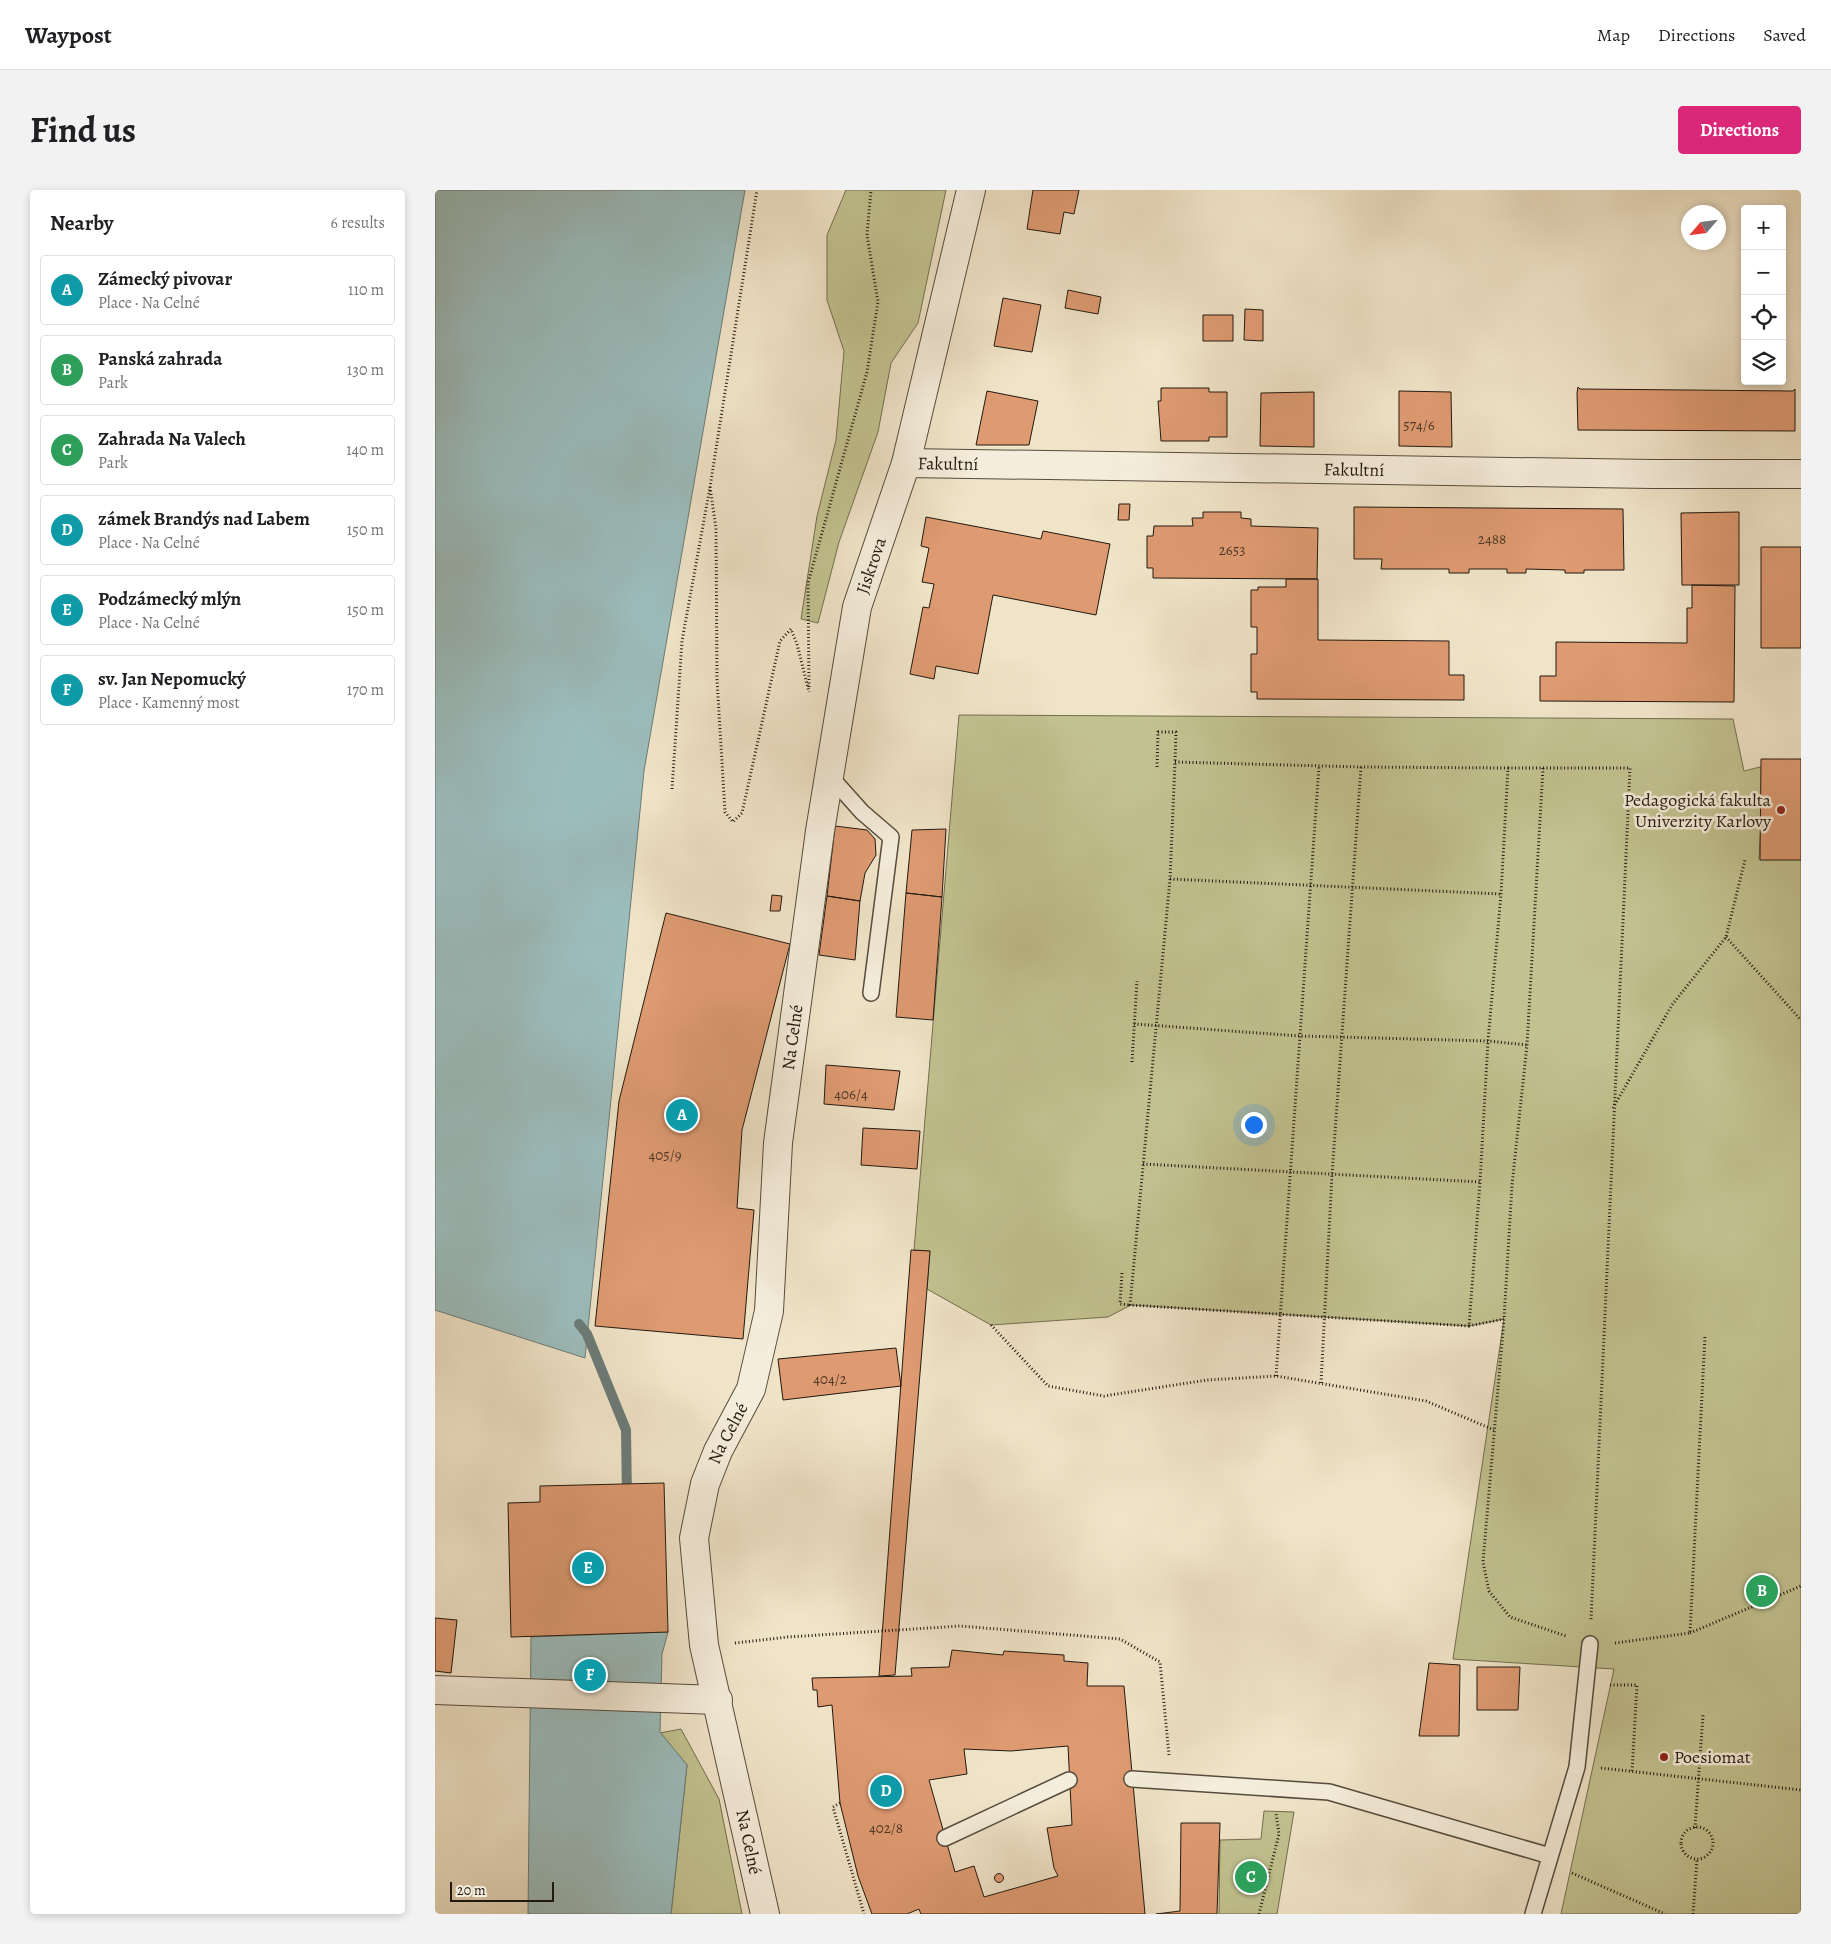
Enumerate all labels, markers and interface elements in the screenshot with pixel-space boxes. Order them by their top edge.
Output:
text: Waypost [25,19,112,51]
text: Map [1597,23,1630,47]
text: Directions [1658,23,1735,47]
text: Saved [1763,23,1806,47]
text: Find us [30,106,136,154]
button: Directions [1678,106,1801,154]
north arrow [1681,205,1726,250]
map controls [1741,205,1786,385]
button: + [1741,205,1786,250]
text: Nearby [50,209,113,237]
text: 6 results [331,212,385,234]
button: − [1741,250,1786,295]
text: Zámecký pivovar [98,266,232,292]
text: A [62,279,72,301]
text: 110 m [348,279,384,301]
text: Place · Na Celné [98,292,200,314]
button: locate [1741,295,1786,340]
button: layers [1741,340,1786,385]
text: Panská zahrada [98,346,222,372]
text: B [62,359,72,381]
text: 130 m [347,359,384,381]
text: Park [98,372,128,394]
house number: 574/6 [1403,415,1435,435]
text: Zahrada Na Valech [98,426,246,452]
text: C [62,439,72,461]
text: 140 m [346,439,384,461]
street label: Fakultní [917,451,979,476]
text: Park [98,452,128,474]
street label: Fakultní [1323,457,1385,482]
text: zámek Brandýs nad Labem [98,506,310,532]
text: D [61,519,73,541]
text: 150 m [347,519,384,541]
house number: 2488 [1478,529,1506,549]
text: Place · Na Celné [98,532,200,554]
street label: Jiskrova [850,534,892,597]
house number: 2653 [1219,540,1245,560]
text: Podzámecký mlýn [98,586,241,612]
text: E [62,599,72,621]
text: 150 m [347,599,384,621]
text: Place · Na Celné [98,612,200,634]
text: sv. Jan Nepomucký [98,666,246,692]
text: F [63,679,71,701]
text: 170 m [347,679,384,701]
text: Place · Kamenný most [98,692,240,714]
place label: Pedagogická fakulta Univerzity Karlovy [1624,788,1772,833]
marker: Pedagogická fakulta Univerzity Karlovy [1775,804,1787,816]
street label: Na Celné [776,1003,809,1072]
house number: 406/4 [834,1084,868,1104]
pin: A [666,1096,698,1134]
your location [1241,1112,1267,1138]
house number: 405/9 [648,1145,682,1165]
house number: 404/2 [813,1369,847,1389]
street label: Na Celné [702,1398,754,1467]
pin: E [572,1549,604,1587]
pin: B [1746,1572,1778,1610]
pin: F [574,1656,606,1694]
place label: Poesiomat [1674,1745,1751,1769]
marker: Poesiomat [1658,1751,1670,1763]
pin: D [870,1772,902,1810]
street label: Na Celné [730,1807,768,1877]
house number: 402/8 [869,1818,903,1838]
pin: C [1235,1858,1267,1896]
scale bar [450,1879,554,1902]
text: 20 m [457,1881,486,1900]

